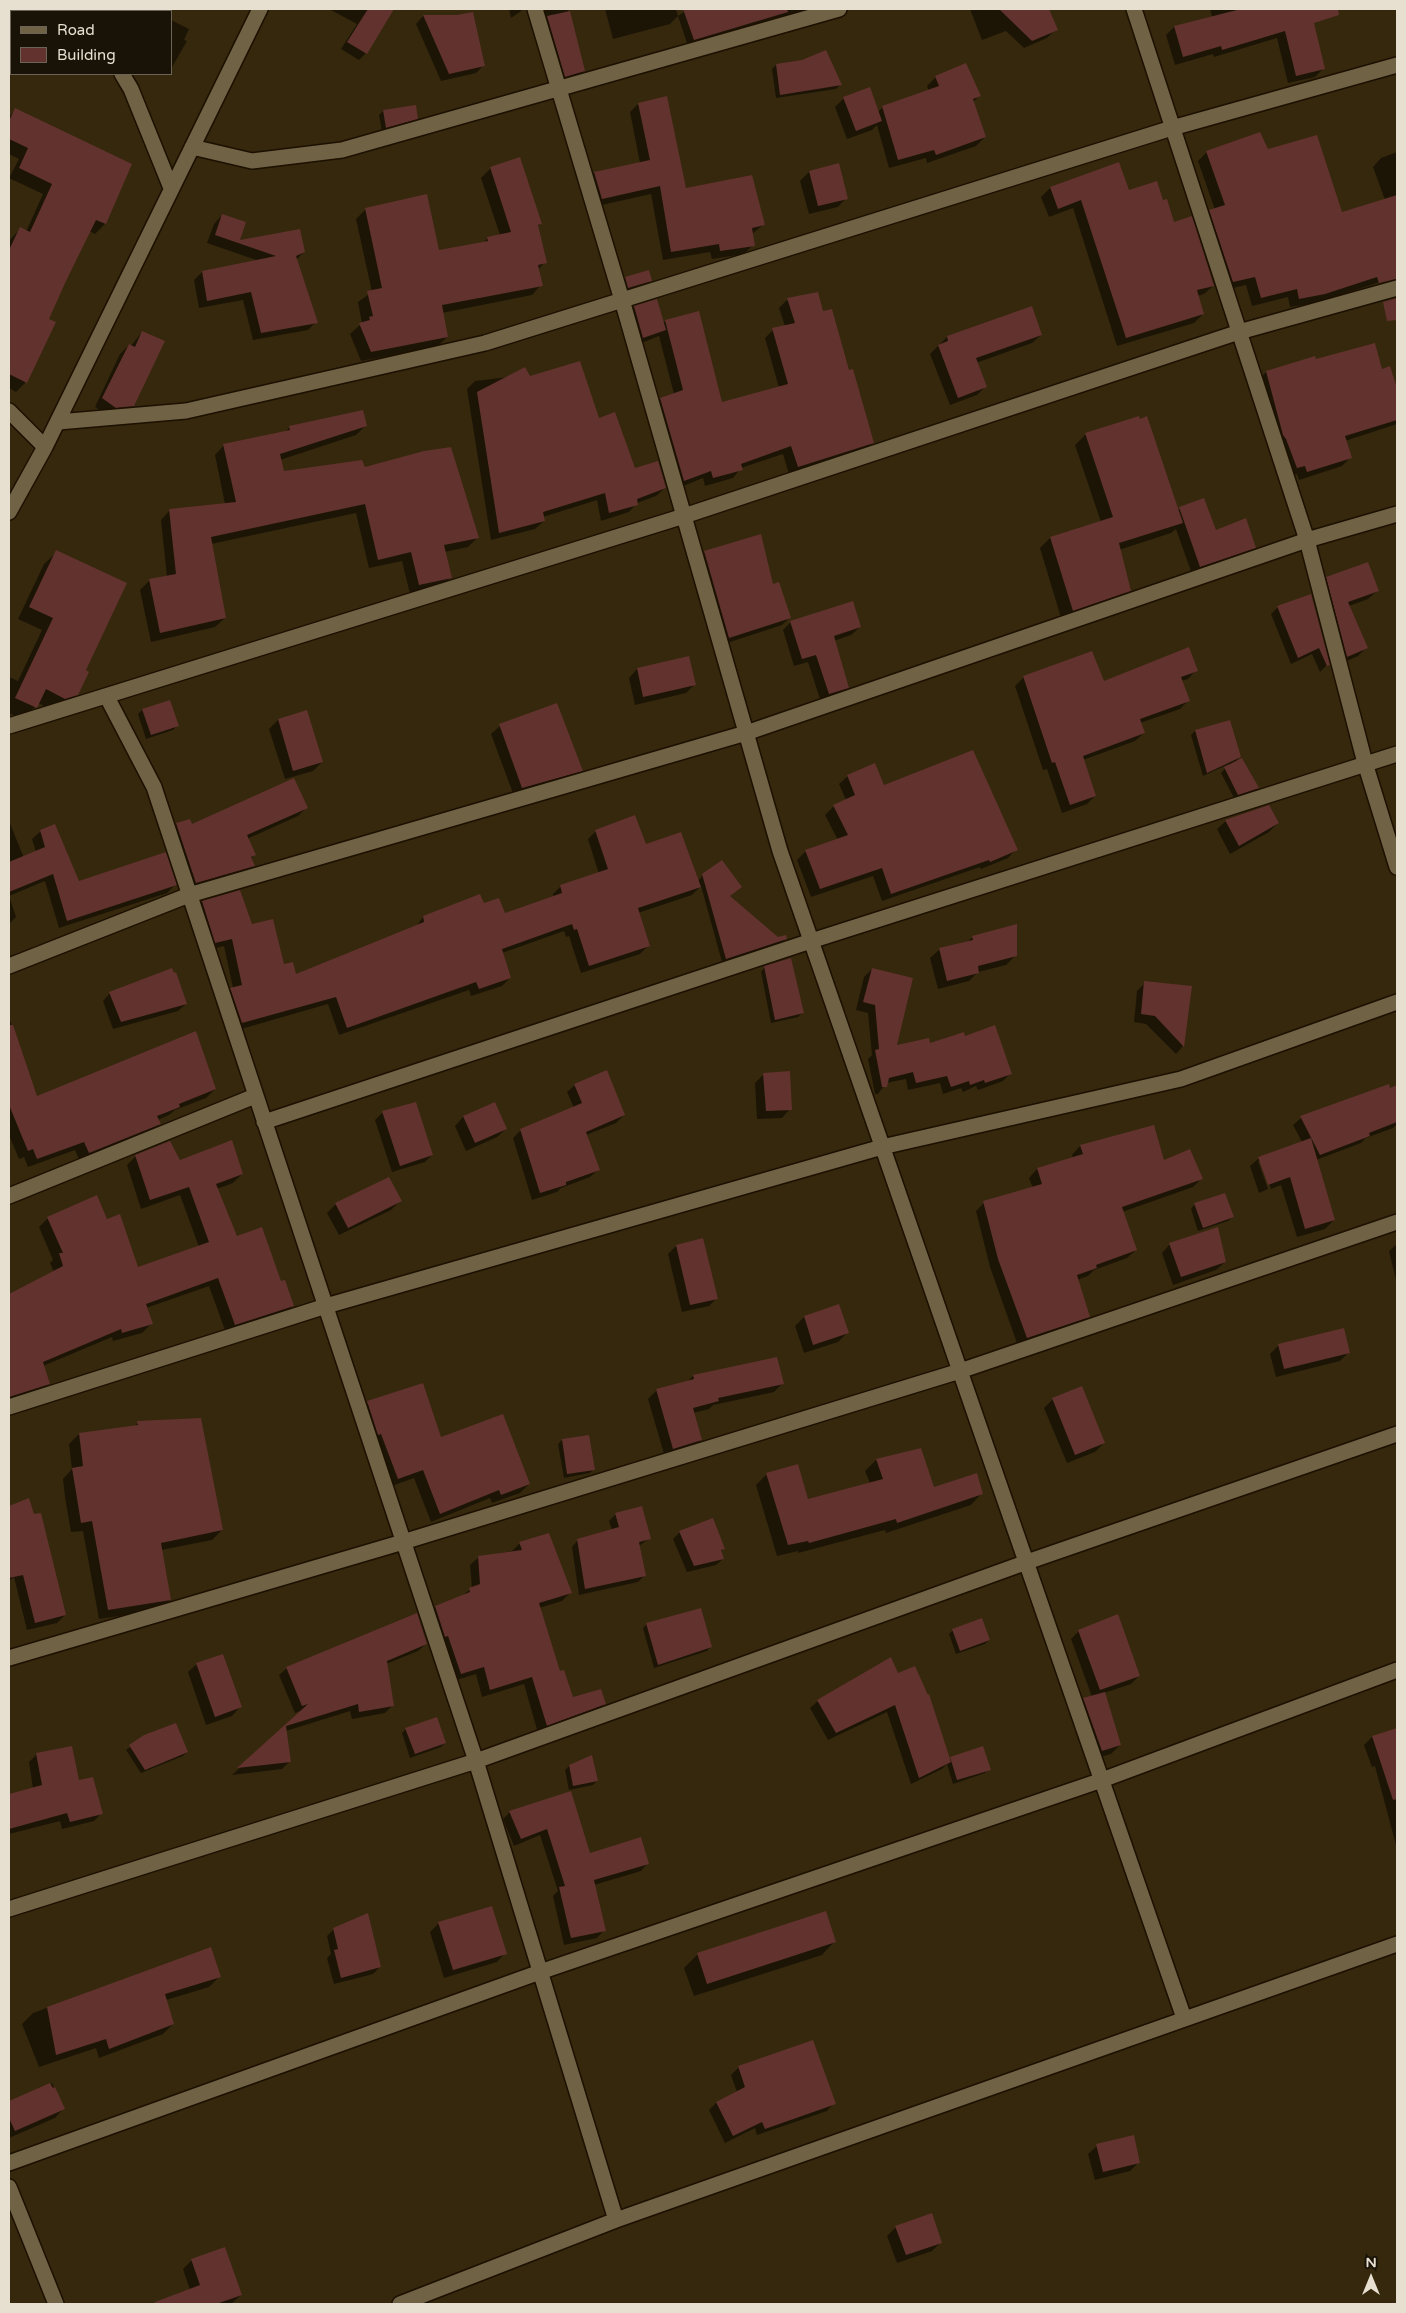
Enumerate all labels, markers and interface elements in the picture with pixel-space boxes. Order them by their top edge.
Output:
legend [10,10,172,75]
text: Road [57,21,95,39]
text: Building [57,46,116,64]
north arrow [1346,2253,1396,2303]
text: N [1365,2254,1377,2271]

